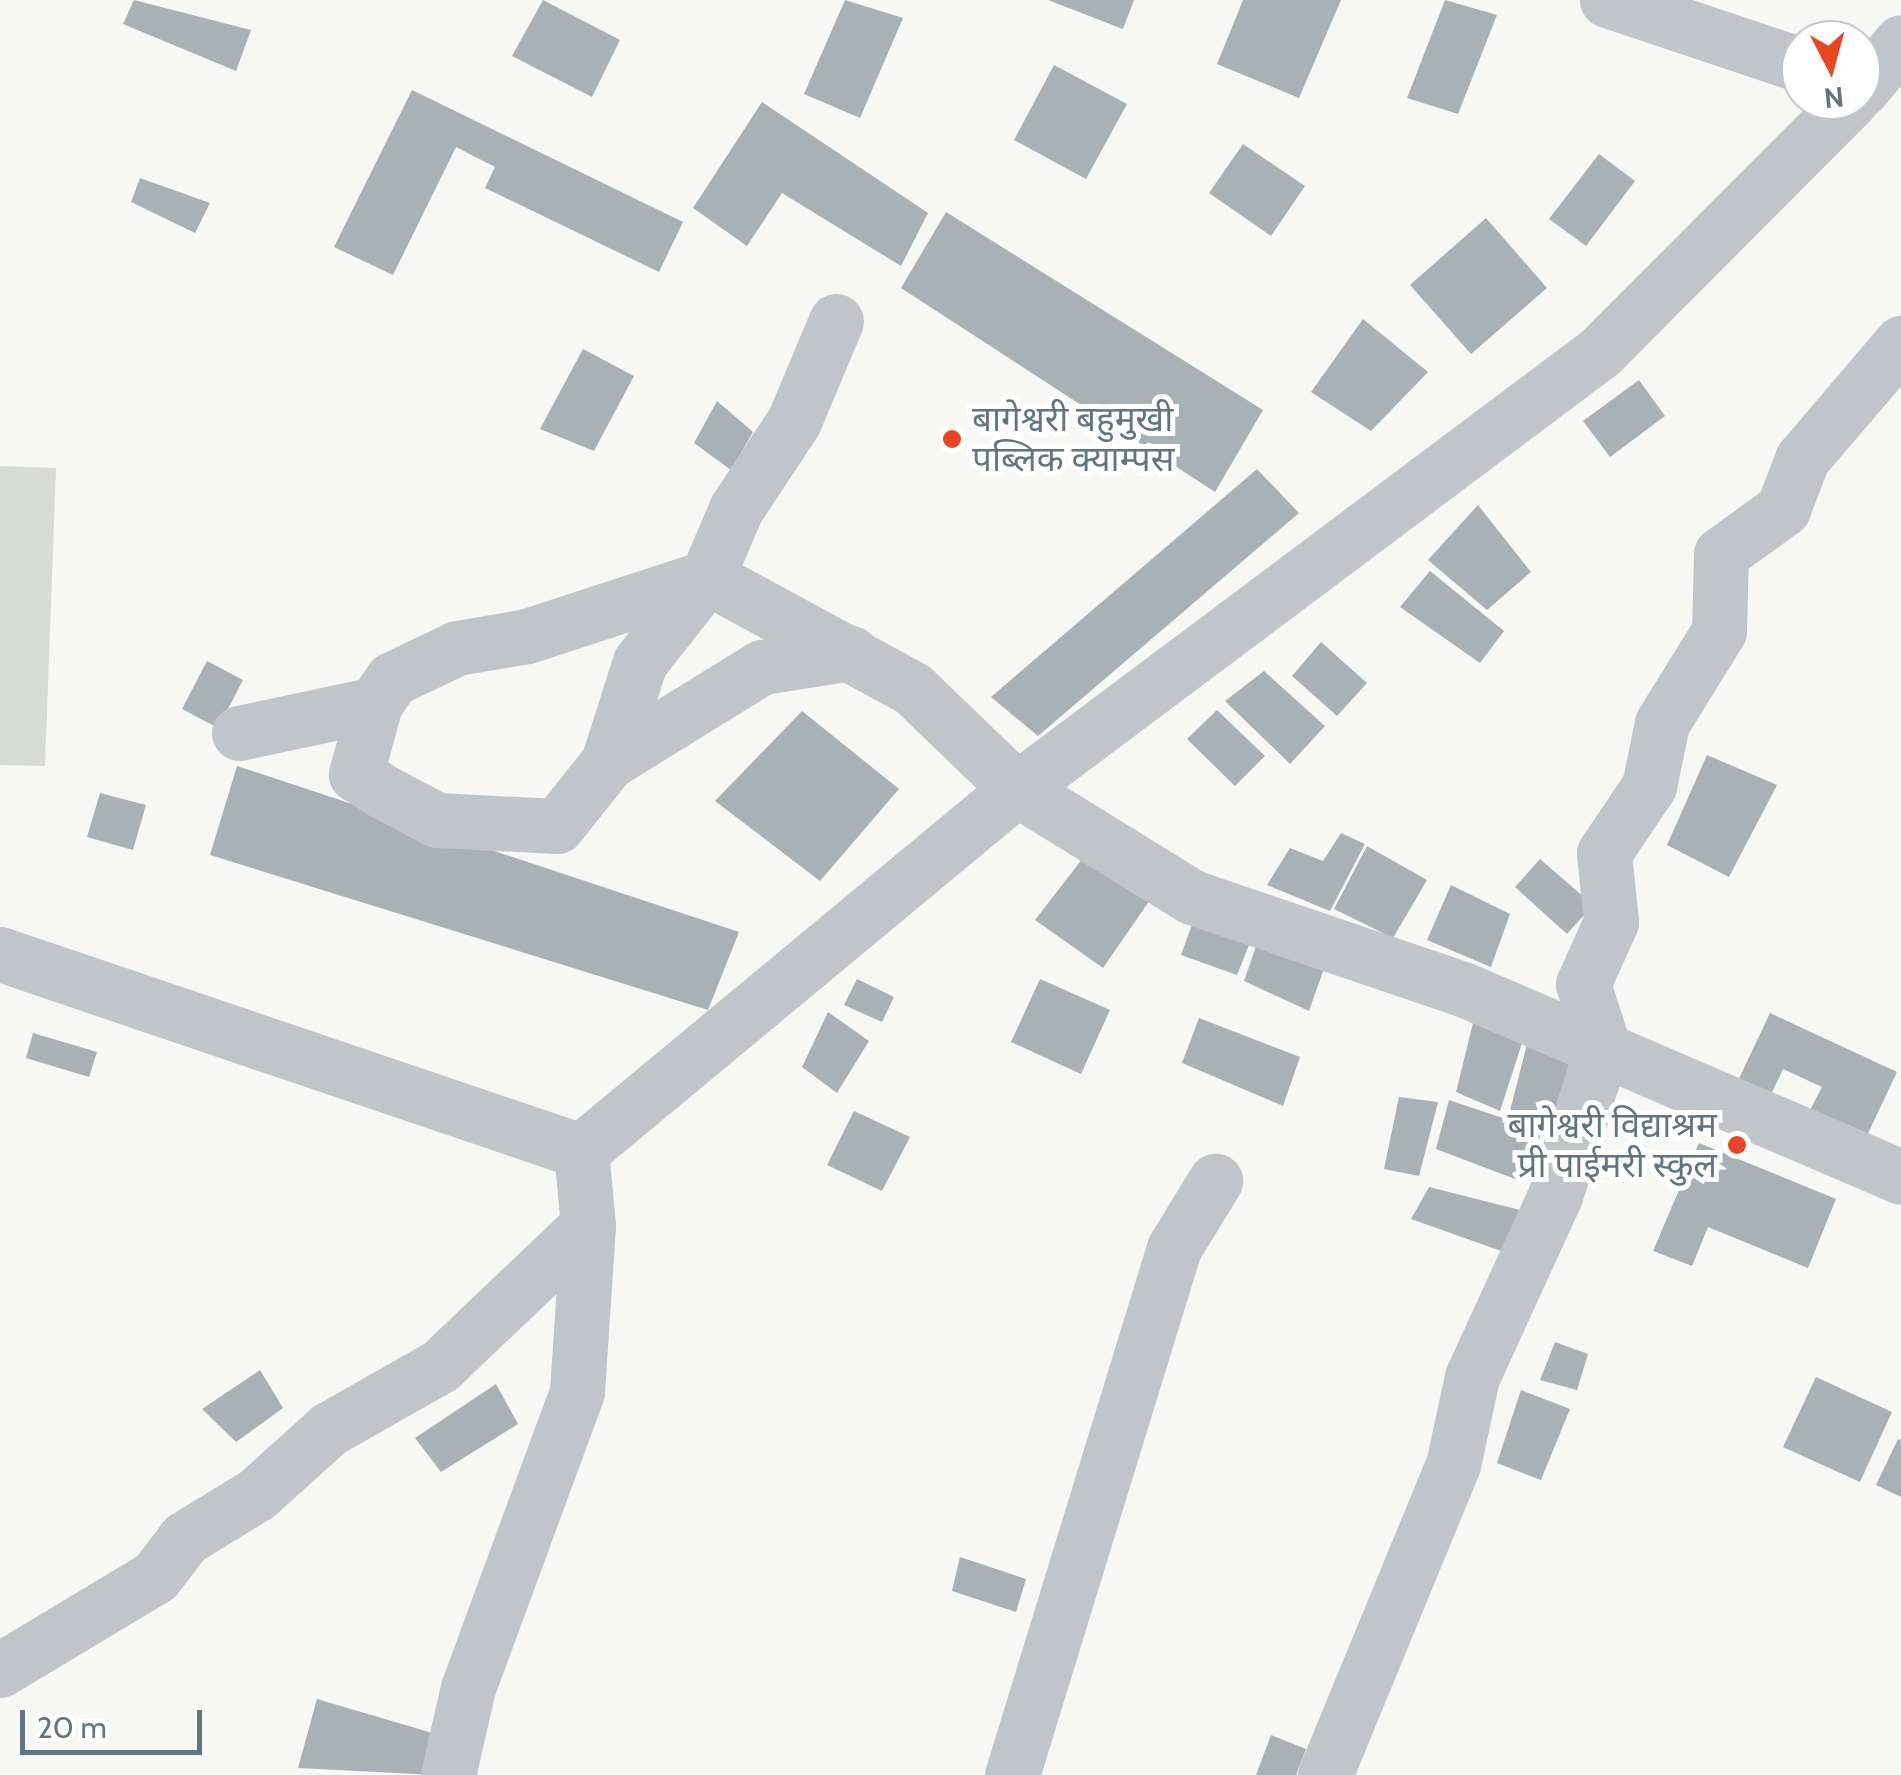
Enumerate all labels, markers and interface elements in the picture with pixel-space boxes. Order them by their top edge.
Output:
north arrow [1781,20,1881,120]
text: N [1822,80,1846,116]
place label: बागेश्वरी बहुमुखी पब्लिक क्याम्पस [972,398,1174,480]
marker: बागेश्वरी बहुमुखी पब्लिक क्याम्पस [941,428,963,450]
place label: बागेश्वरी विद्याश्रम प्री पाईमरी स्कुल [1508,1104,1717,1186]
marker: बागेश्वरी विद्याश्रम प्री पाईमरी स्कुल [1726,1134,1748,1156]
scale bar [25,1690,208,1752]
text: 20 m [37,1709,107,1746]

